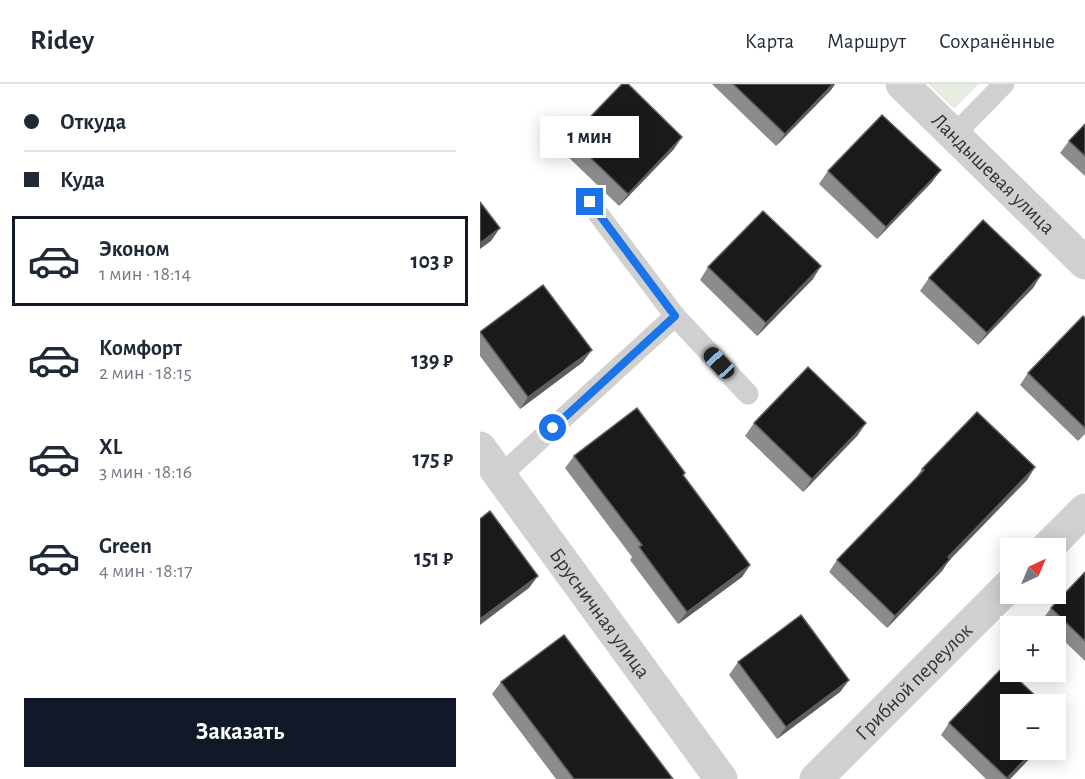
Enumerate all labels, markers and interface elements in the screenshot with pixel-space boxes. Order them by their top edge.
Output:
text: Ridey [30,27,94,55]
text: Карта [745,31,794,52]
text: Маршрут [827,31,906,52]
text: Сохранённые [939,31,1055,52]
street label: Ландышевая улица [928,109,1059,238]
text: Откуда [60,111,126,133]
callout: 1 мин [540,115,640,157]
text: 1 мин [567,127,612,147]
text: Куда [60,169,105,191]
route end [576,188,603,215]
icon: car [27,234,81,288]
text: Эконом [99,238,170,260]
text: 103 ₽ [411,250,453,272]
text: 1 мин · 18:14 [99,264,191,284]
icon: car [27,333,81,387]
text: Комфорт [99,337,182,359]
car [700,344,738,382]
text: 139 ₽ [411,349,453,371]
text: 2 мин · 18:15 [99,363,192,383]
route start [539,414,566,441]
icon: car [27,432,81,486]
text: XL [99,436,122,458]
text: 175 ₽ [412,448,453,470]
text: 3 мин · 18:16 [99,462,192,482]
icon: car [27,531,81,585]
text: Green [99,535,152,557]
north arrow [1000,538,1066,604]
map controls [1000,538,1066,760]
street label: Брусничная улица [546,544,654,682]
text: 151 ₽ [414,547,453,569]
text: 4 мин · 18:17 [99,561,192,581]
button: + [1000,616,1066,682]
street label: Грибной переулок [851,619,976,744]
button: − [1000,694,1066,760]
button: Заказать [24,698,456,767]

